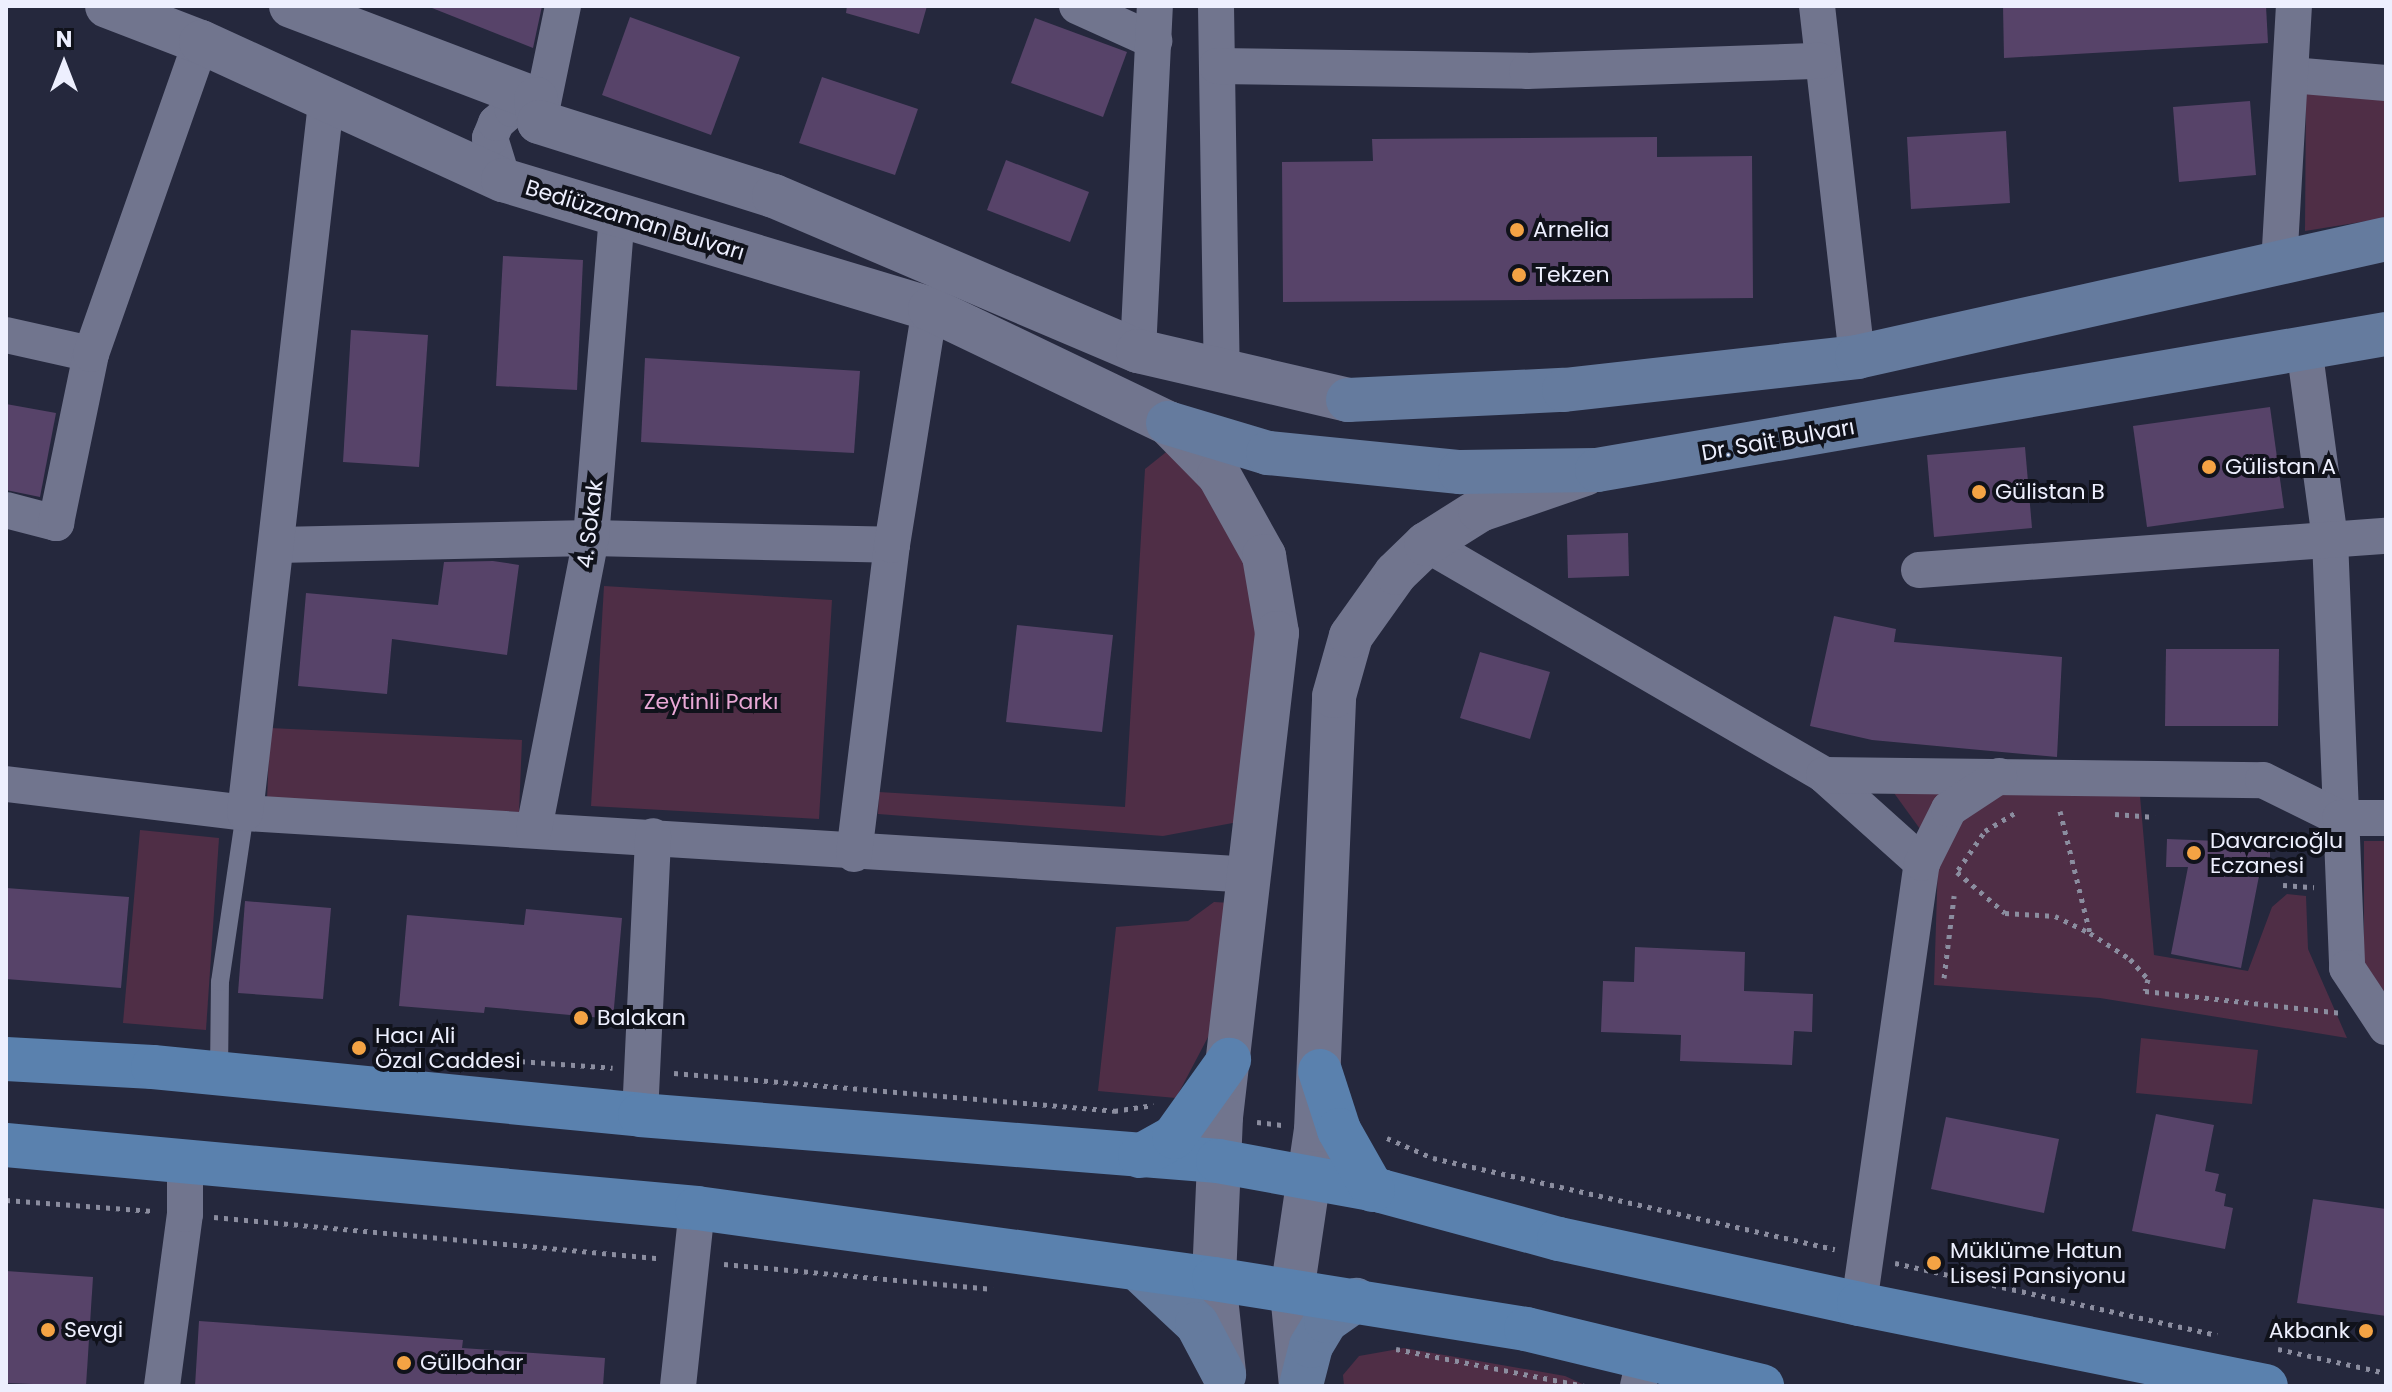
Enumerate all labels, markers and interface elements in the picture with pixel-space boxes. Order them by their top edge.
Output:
north arrow [24,24,104,104]
text: N [56,24,72,55]
street label: Bediüzzaman Bulvarı [522,174,748,266]
place label: Arnelia [1533,217,1609,243]
marker: Arnelia [1508,221,1526,239]
place label: Tekzen [1535,262,1610,288]
marker: Tekzen [1510,266,1528,284]
street label: Dr. Sait Bulvarı [1699,414,1857,466]
place label: Gülistan A [2225,454,2336,480]
marker: Gülistan A [2200,458,2218,476]
street label: 4. Sokak [571,478,609,570]
place label: Gülistan B [1995,479,2105,505]
marker: Gülistan B [1970,483,1988,501]
park label: Zeytinli Parkı [644,689,778,715]
place label: Davarcıoğlu Eczanesi [2210,827,2343,878]
marker: Davarcıoğlu Eczanesi [2185,844,2203,862]
place label: Balakan [597,1005,686,1031]
marker: Balakan [572,1009,590,1027]
place label: Hacı Ali Özal Caddesi [375,1022,521,1074]
marker: Hacı Ali Özal Caddesi [350,1039,368,1057]
place label: Müklüme Hatun Lisesi Pansiyonu [1950,1237,2126,1288]
marker: Müklüme Hatun Lisesi Pansiyonu [1925,1254,1943,1272]
place label: Sevgi [64,1317,123,1343]
place label: Akbank [2269,1318,2350,1344]
marker: Sevgi [39,1321,57,1339]
marker: Akbank [2357,1322,2375,1340]
place label: Gülbahar [420,1350,524,1376]
marker: Gülbahar [395,1354,413,1372]

